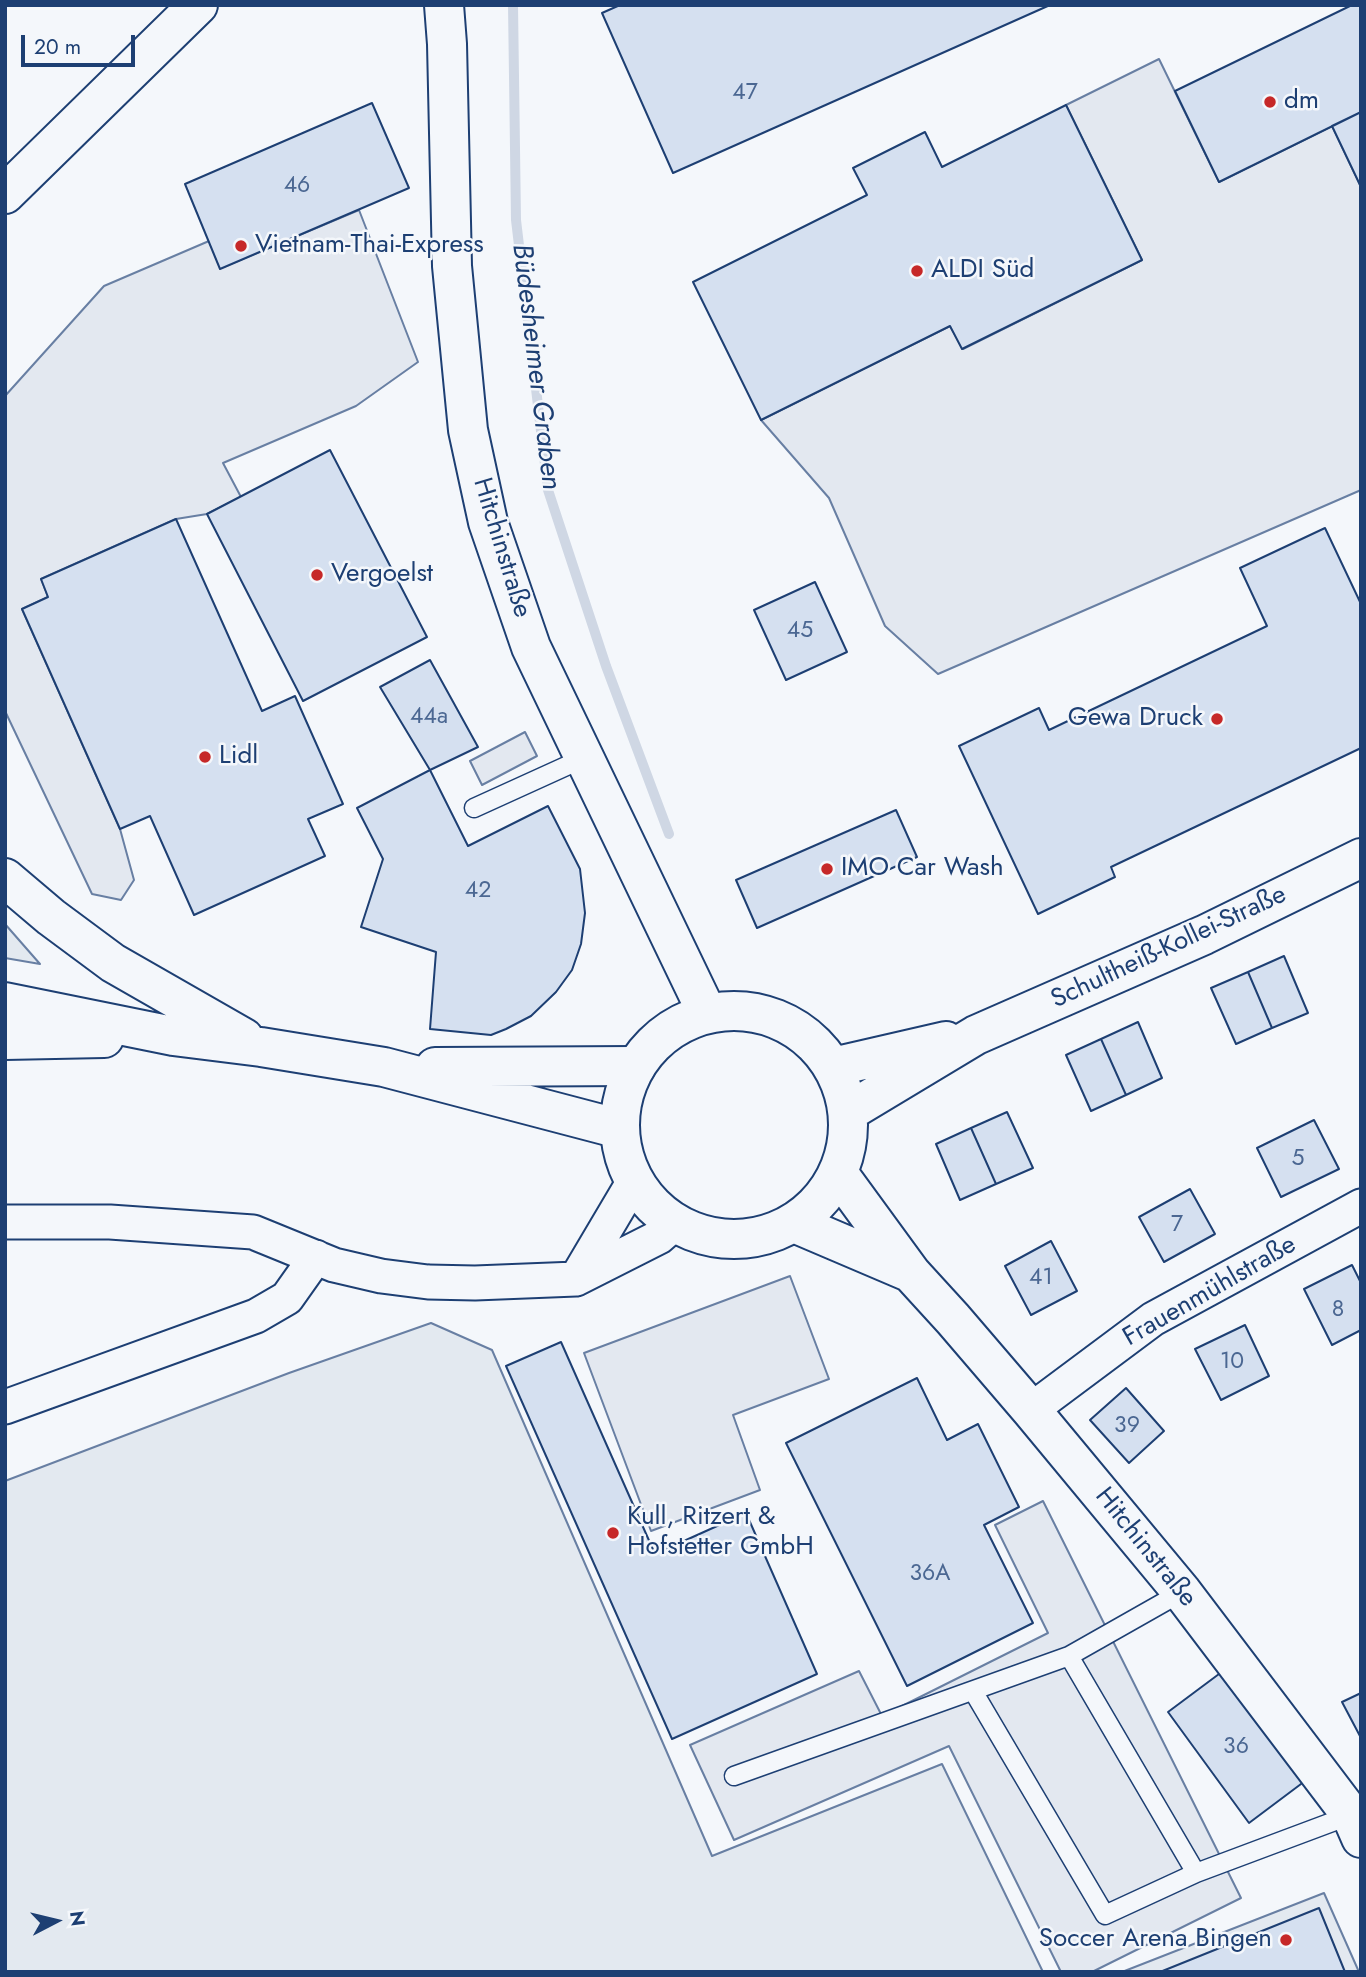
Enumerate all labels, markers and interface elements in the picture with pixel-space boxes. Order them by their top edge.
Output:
scale bar [24,21,138,65]
text: 20 m [34,32,81,62]
house number: 47 [732,79,758,107]
place label: dm [1284,86,1319,118]
marker: dm [1262,94,1278,110]
house number: 46 [284,172,310,200]
place label: Vietnam-Thai-Express [255,230,484,262]
marker: Vietnam-Thai-Express [233,238,249,254]
water label: Büdesheimer Graben [503,242,567,492]
place label: ALDI Süd [931,255,1034,287]
marker: ALDI Süd [909,263,925,279]
street label: Hitchinstraße [465,474,537,622]
place label: Vergoelst [331,559,433,591]
marker: Vergoelst [309,567,325,583]
house number: 45 [787,617,813,645]
house number: 44a [410,703,448,731]
place label: Gewa Druck [1068,703,1203,735]
marker: Gewa Druck [1209,711,1225,727]
place label: Lidl [219,741,258,773]
marker: Lidl [197,749,213,765]
place label: IMO Car Wash [841,853,1004,885]
marker: IMO Car Wash [819,861,835,877]
house number: 42 [465,877,491,905]
street label: Schultheiß-Kollei-Straße [1046,880,1292,1016]
house number: 5 [1292,1145,1304,1173]
house number: 7 [1171,1211,1183,1239]
street label: Frauenmühlstraße [1118,1230,1302,1354]
house number: 41 [1029,1264,1053,1292]
house number: 8 [1332,1296,1344,1324]
house number: 10 [1220,1348,1244,1376]
house number: 39 [1114,1412,1140,1440]
street label: Hitchinstraße [1087,1482,1203,1614]
place label: Kull, Ritzert & Hofstetter GmbH [627,1502,814,1564]
marker: Kull, Ritzert & Hofstetter GmbH [605,1525,621,1541]
house number: 36A [910,1560,950,1588]
house number: 36 [1223,1733,1249,1761]
north arrow [21,1886,91,1956]
text: N [63,1909,92,1928]
place label: Soccer Arena Bingen [1039,1924,1272,1956]
marker: Soccer Arena Bingen [1278,1932,1294,1948]

